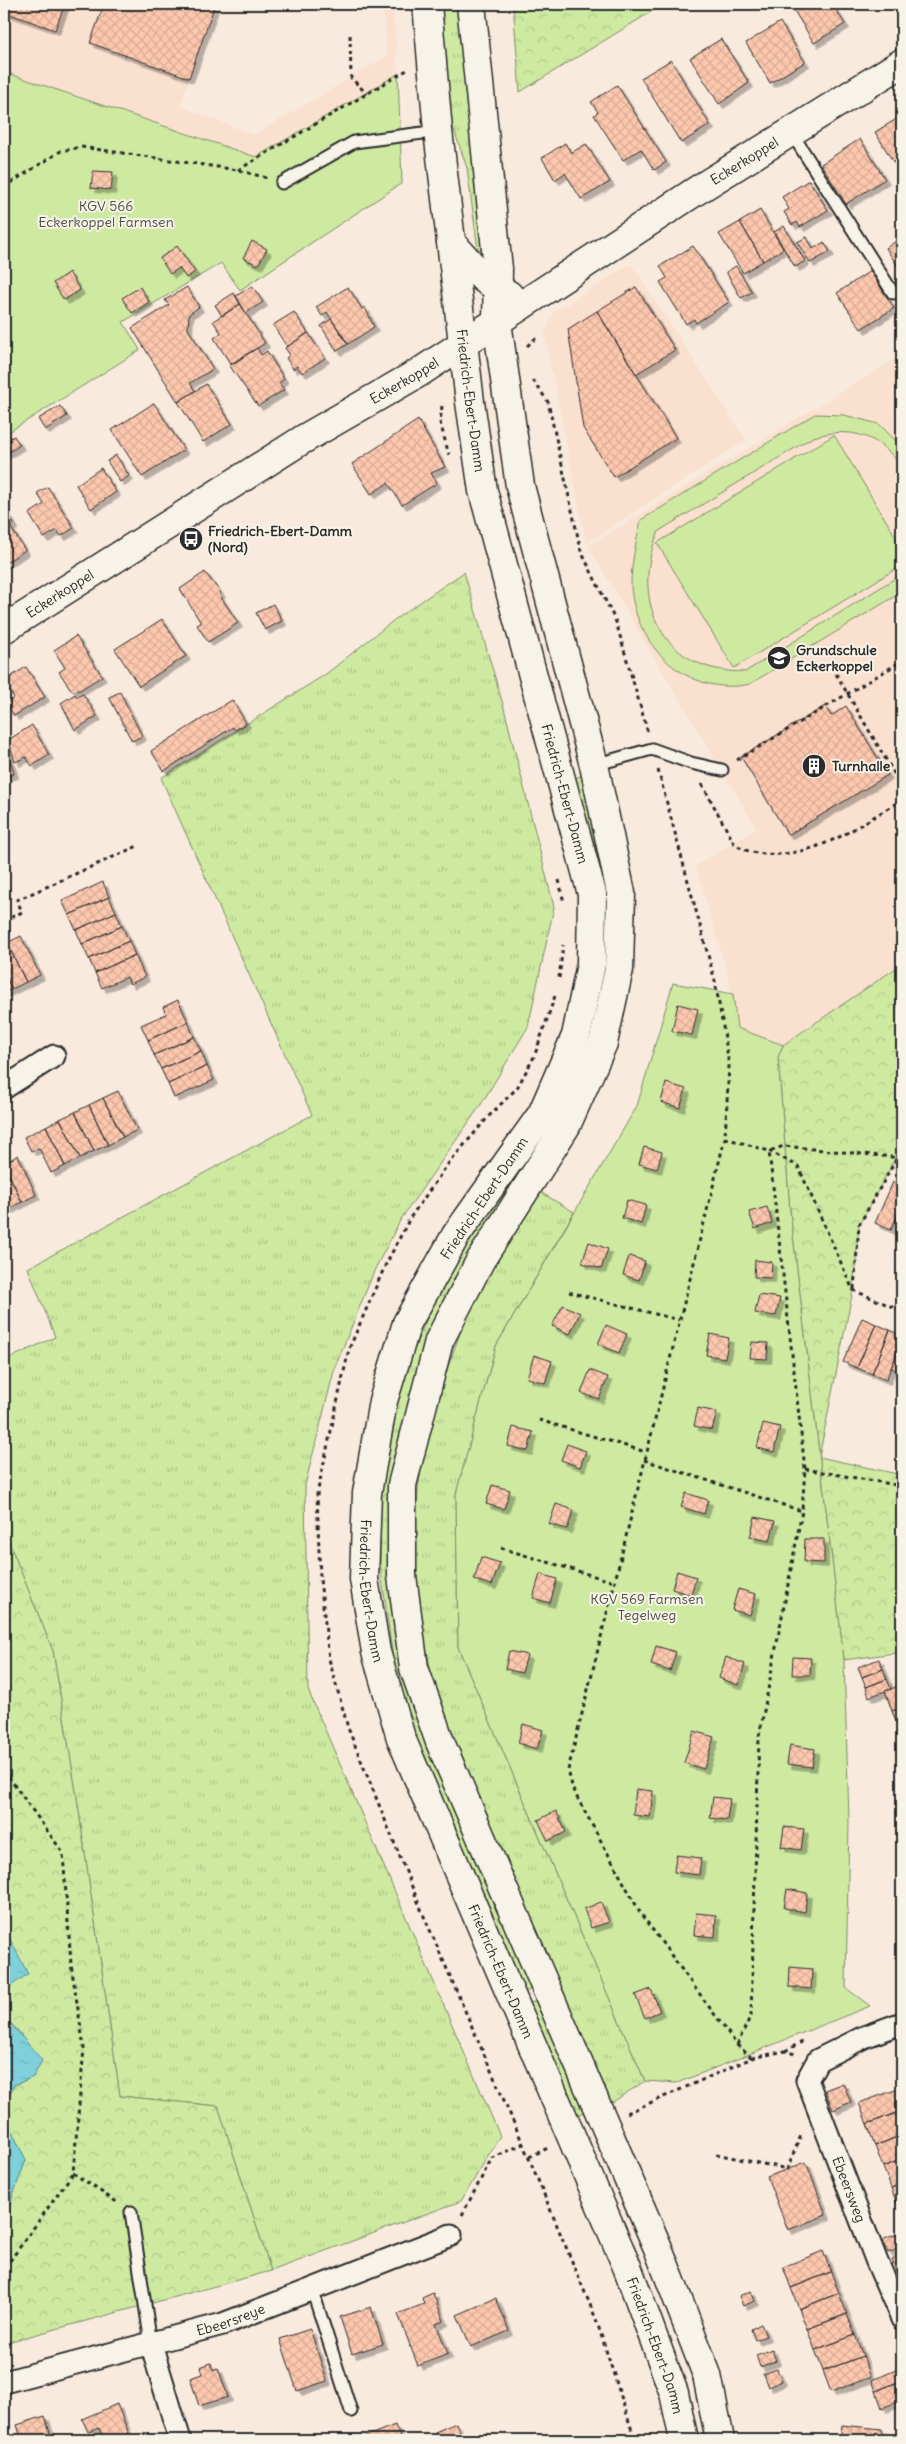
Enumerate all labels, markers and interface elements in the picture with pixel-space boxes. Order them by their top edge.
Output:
street label: Eckerkoppel [707,133,782,189]
park label: KGV 566 Eckerkoppel Farmsen [38,197,174,231]
street label: Friedrich-Ebert-Damm [452,328,489,473]
street label: Eckerkoppel [366,353,442,408]
place label: Friedrich-Ebert-Damm (Nord) [208,522,353,556]
bus stop icon: Friedrich-Ebert-Damm (Nord) [178,526,204,552]
street label: Eckerkoppel [22,565,97,622]
place label: Grundschule Eckerkoppel [796,641,877,675]
school or university icon: Grundschule Eckerkoppel [766,645,792,671]
street label: Friedrich-Ebert-Damm [537,722,592,866]
building icon: Turnhalle [801,753,827,779]
place label: Turnhalle [832,757,891,775]
street label: Friedrich-Ebert-Damm [436,1133,532,1263]
street label: Friedrich-Ebert-Damm [355,1519,388,1665]
park label: KGV 569 Farmsen Tegelweg [590,1590,704,1624]
street label: Friedrich-Ebert-Damm [464,1902,537,2041]
street label: Ebeersweg [828,2154,870,2225]
street label: Friedrich-Ebert-Damm [623,2275,687,2416]
street label: Ebeersreye [194,2300,267,2340]

